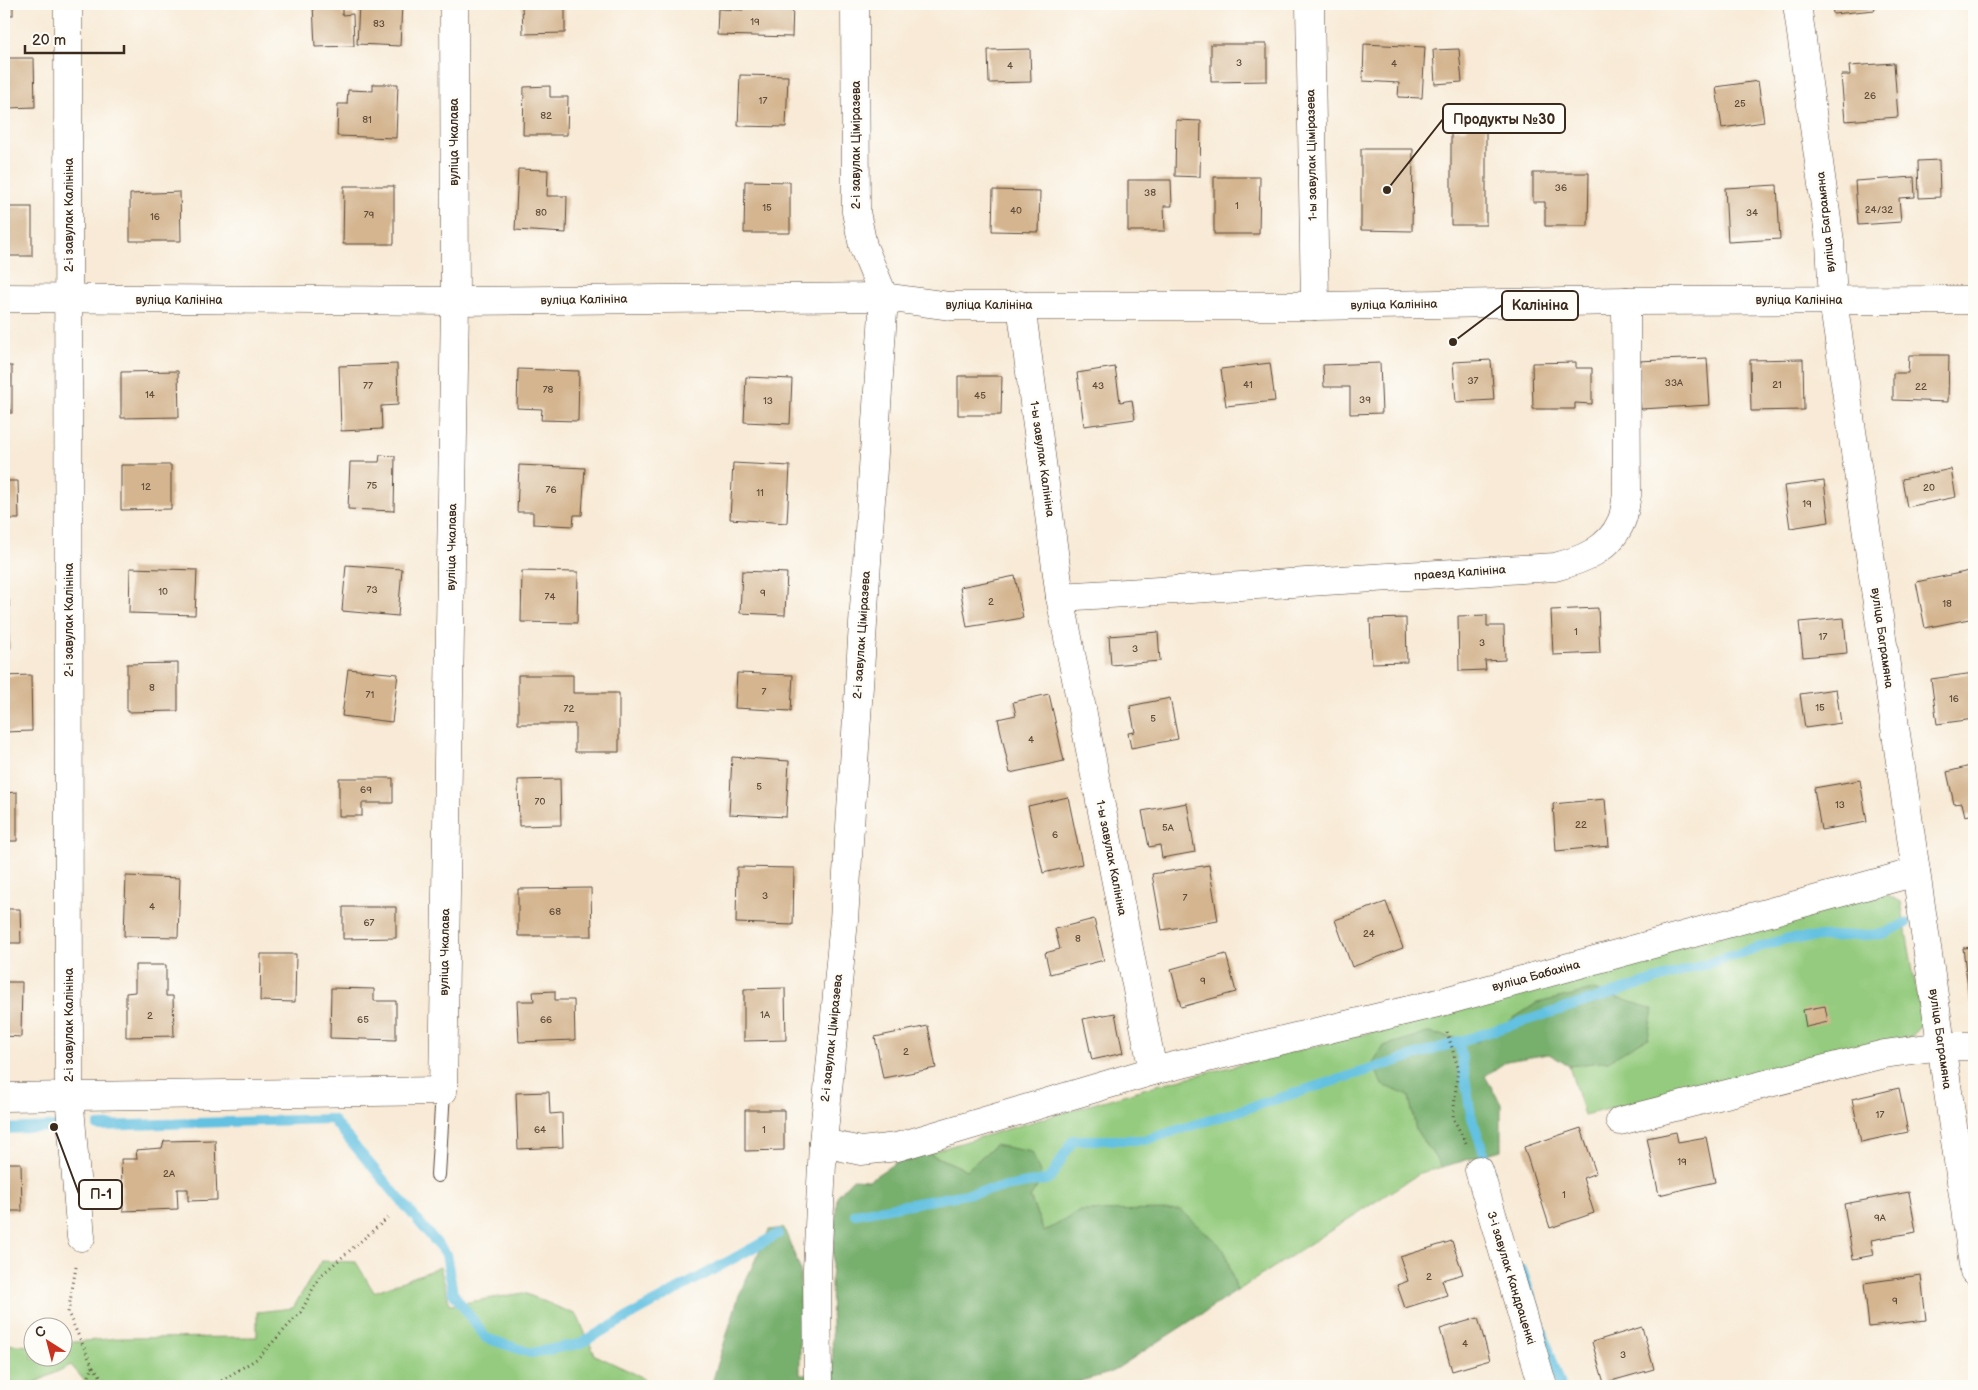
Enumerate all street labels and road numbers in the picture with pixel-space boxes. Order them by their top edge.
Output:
street label: 2-і завулак Ціміразева [849,81,864,209]
street label: 1-ы завулак Ціміразева [1303,89,1321,221]
street label: вуліца Чкалава [447,98,462,186]
street label: 2-і завулак Калініна [62,158,77,272]
street label: вуліца Баграмяна [1813,171,1839,273]
street label: вуліца Калініна [540,292,628,308]
street label: вуліца Калініна [135,293,223,308]
street label: вуліца Калініна [1755,293,1843,308]
street label: вуліца Калініна [1350,297,1438,313]
street label: вуліца Калініна [945,298,1033,313]
street label: 1-ы завулак Калініна [1026,400,1058,518]
street label: вуліца Чкалава [444,503,460,591]
street label: праезд Калініна [1414,562,1506,584]
street label: 2-і завулак Калініна [62,563,77,677]
street label: 2-і завулак Ціміразева [850,570,874,700]
street label: вуліца Баграмяна [1868,587,1896,689]
street label: 1-ы завулак Калініна [1092,799,1130,917]
street label: вуліца Чкалава [437,908,453,996]
street label: вуліца Бабахіна [1490,957,1582,995]
street label: 2-і завулак Калініна [62,968,77,1082]
street label: 2-і завулак Ціміразева [818,973,846,1103]
street label: вуліца Баграмяна [1926,988,1954,1090]
street label: 3-і завулак Кандраценкі [1484,1209,1538,1347]

